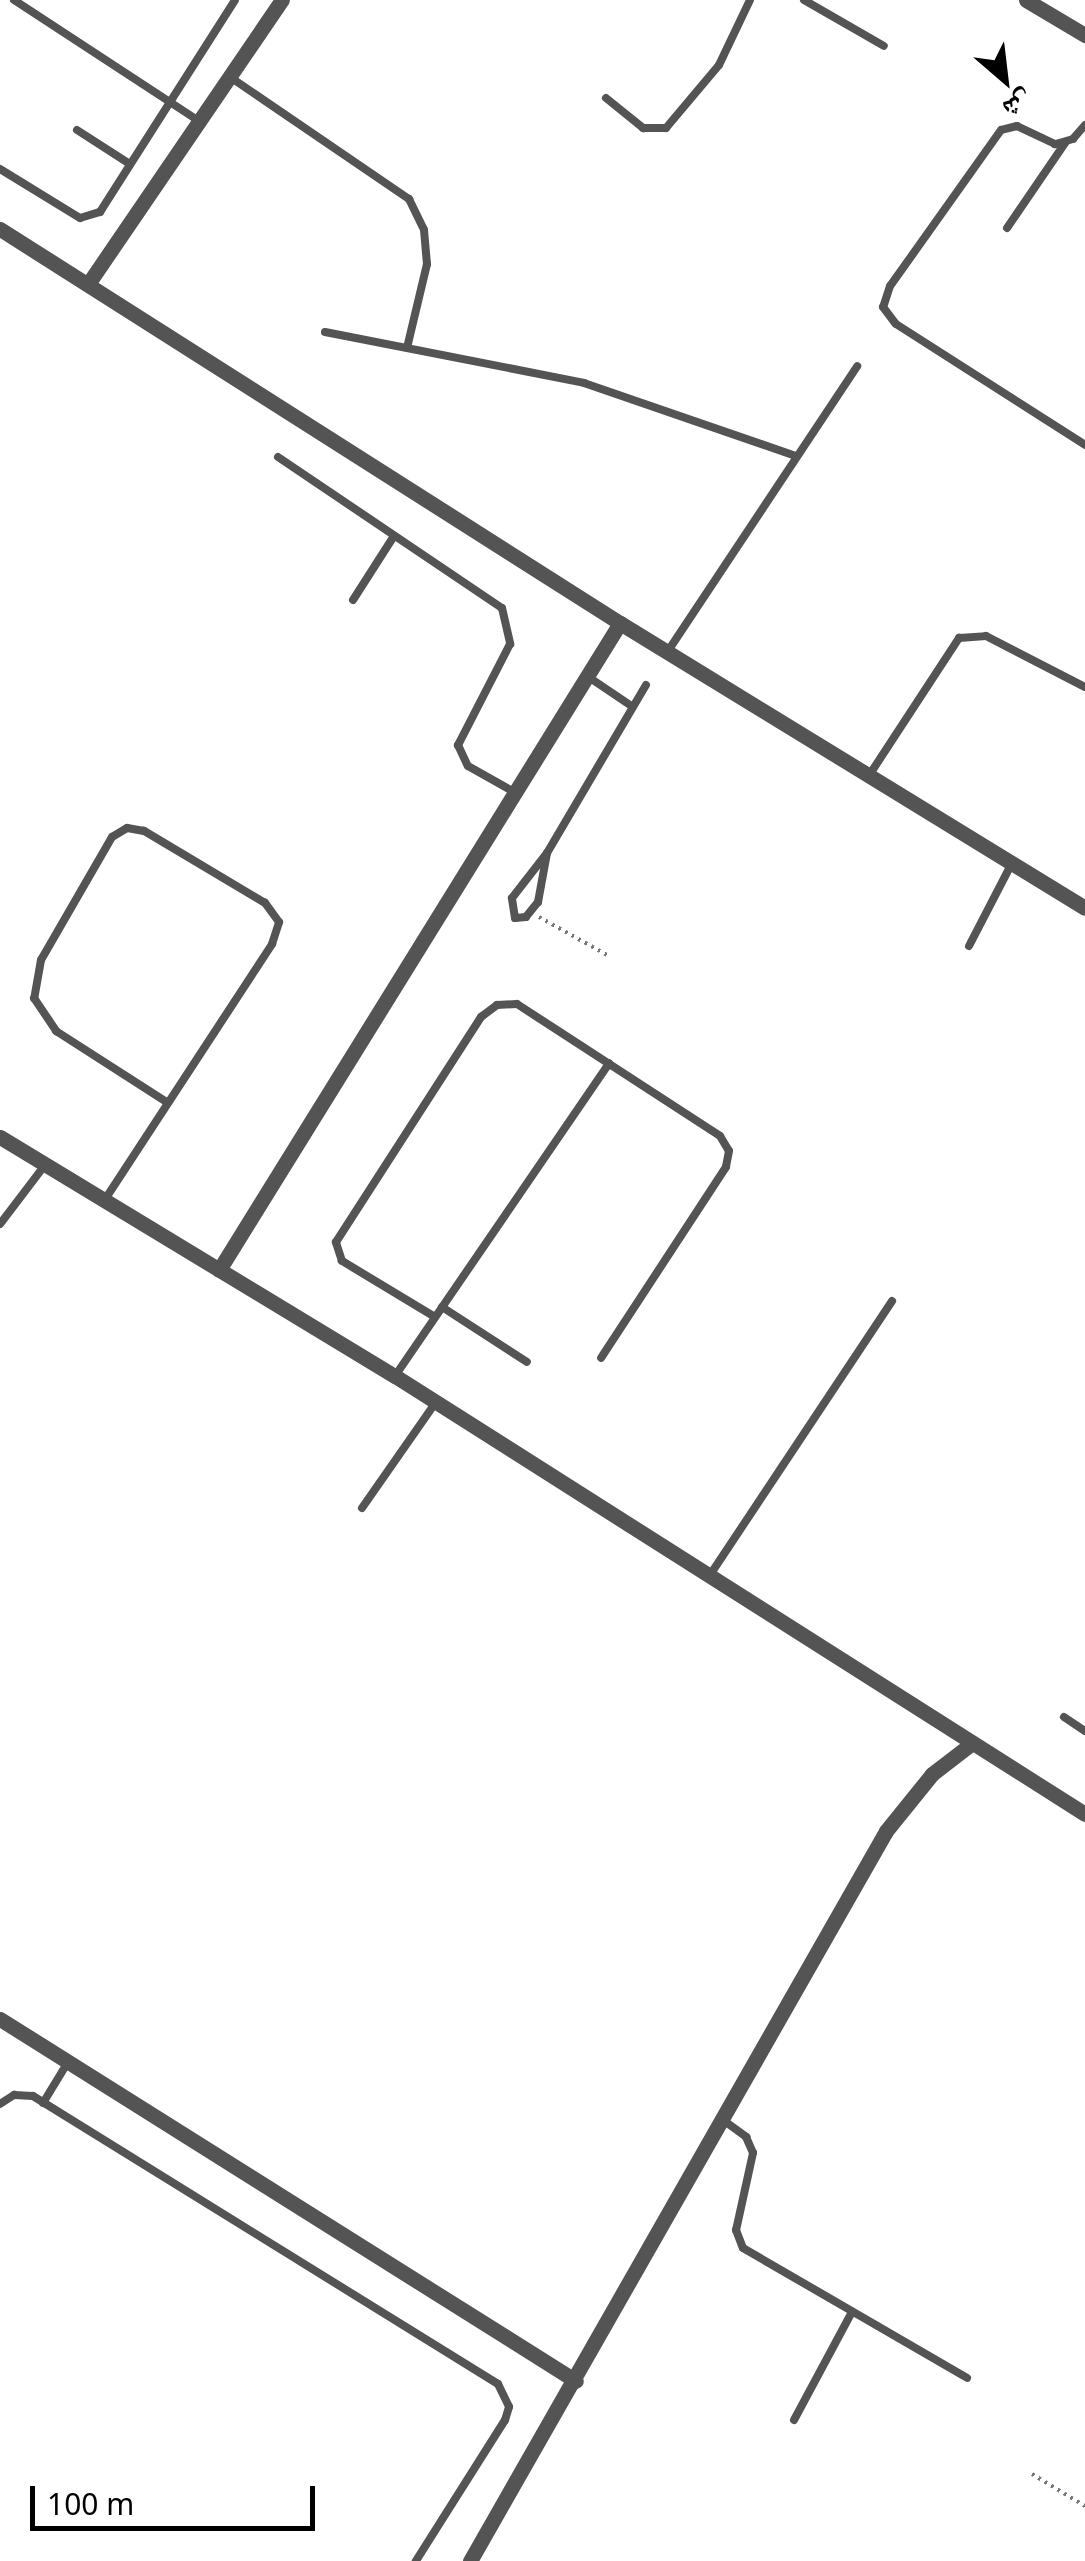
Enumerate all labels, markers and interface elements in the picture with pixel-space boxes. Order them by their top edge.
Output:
north arrow [955,30,1055,130]
text: ش [997,83,1041,130]
scale bar [35,2466,320,2528]
text: 100 m [47,2483,134,2524]

